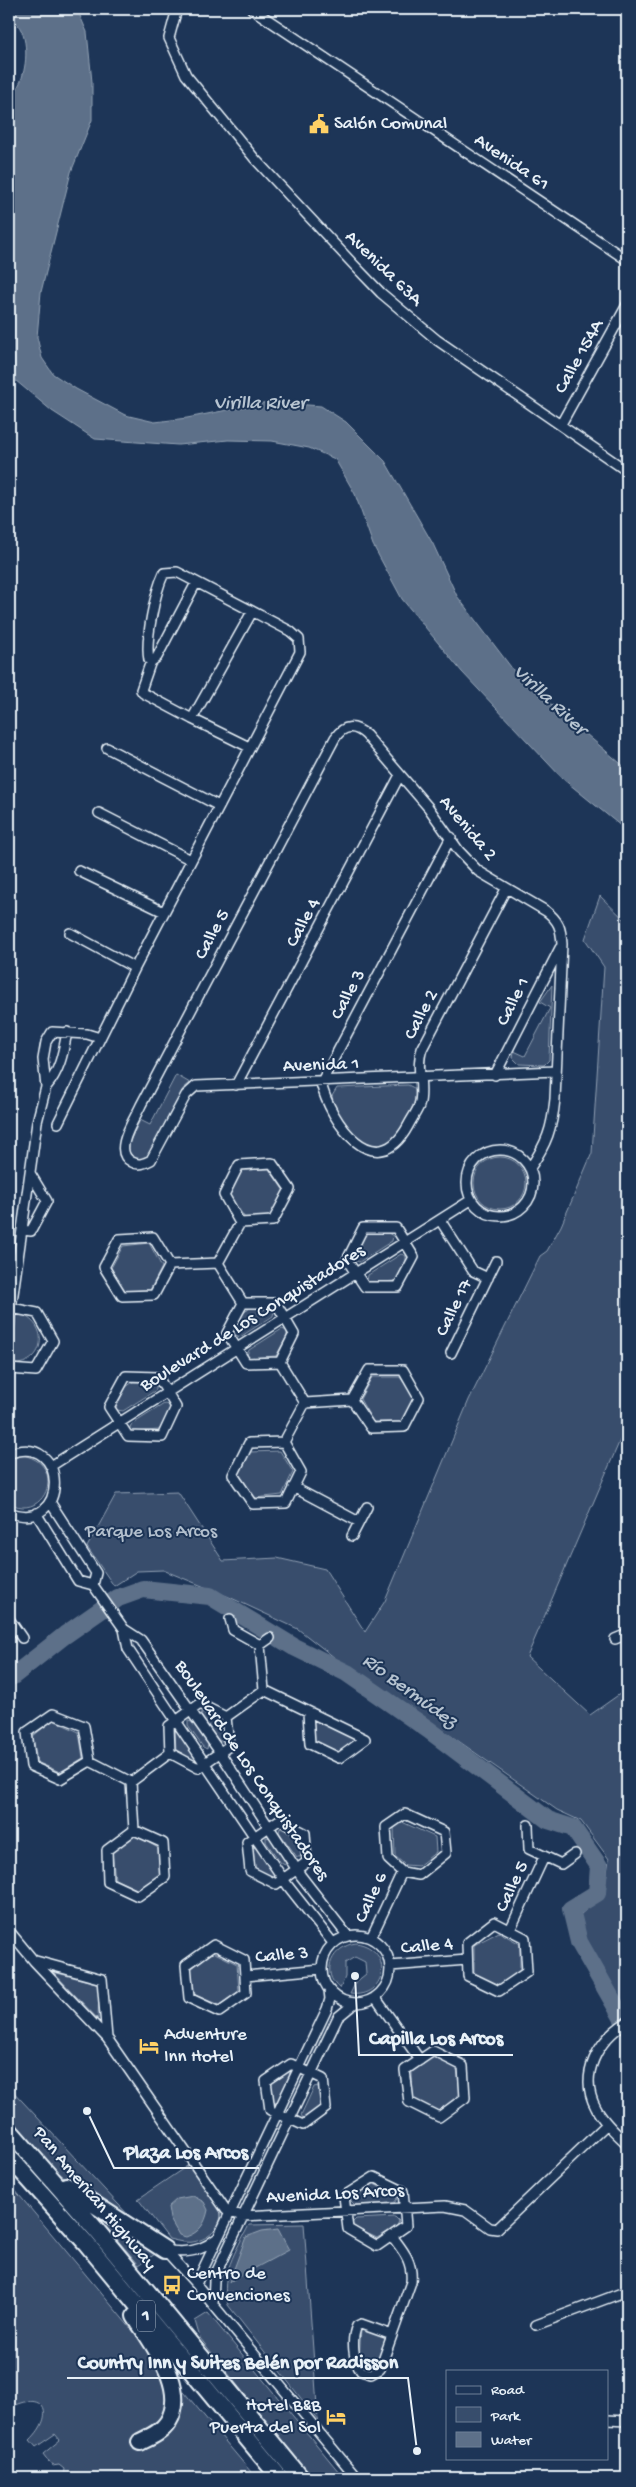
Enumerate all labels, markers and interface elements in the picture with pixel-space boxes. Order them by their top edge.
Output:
public building icon: Salón Comunal [308,113,330,135]
place label: Salón Comunal [334,113,447,136]
street label: Avenida 61 [469,129,553,197]
street label: Avenida 63A [339,226,428,313]
street label: Calle 154A [550,314,611,398]
water label: Virilla River [214,393,310,416]
water label: Virilla River [507,661,594,744]
street label: Avenida 2 [433,792,501,866]
street label: Calle 4 [282,894,326,952]
street label: Calle 5 [190,906,236,964]
street label: Calle 3 [326,966,372,1024]
street label: Calle 1 [492,974,536,1030]
street label: Calle 2 [400,986,444,1044]
street label: Avenida 1 [282,1053,360,1079]
street label: Boulevard de Los Conquistadores [135,1240,371,1398]
street label: Calle 17 [431,1275,479,1340]
park label: Parque Los Arcos [84,1521,218,1544]
water label: Río Bermúdez [357,1650,462,1735]
street label: Boulevard de Los Conquistadores [168,1656,334,1886]
street label: Calle 5 [491,1858,535,1916]
street label: Calle 6 [350,1869,394,1927]
street label: Calle 4 [400,1933,454,1961]
street label: Calle 3 [254,1942,310,1970]
callout: Capilla Los Arcos [359,2020,513,2055]
place label: Adventure Inn Hotel [164,2024,247,2069]
text: Capilla Los Arcos [368,2029,505,2052]
hotel icon: Adventure Inn Hotel [138,2035,160,2057]
street label: Pan American Highway [26,2121,161,2276]
callout: Plaza Los Arcos [114,2133,259,2168]
text: Plaza Los Arcos [123,2143,250,2166]
street label: Avenida Los Arcos [265,2180,406,2210]
place label: Centro de Convenciones [187,2263,291,2308]
bus stop icon: Centro de Convenciones [161,2274,183,2296]
road number: 1 [137,2300,155,2332]
callout: Country Inn y Suites Belén por Radisson [67,2343,408,2378]
text: Country Inn y Suites Belén por Radisson [77,2353,399,2376]
legend [446,2370,608,2460]
text: Road [491,2382,525,2400]
place label: Hotel B&B Puerta del Sol [209,2395,322,2440]
hotel icon: Hotel B&B Puerta del Sol [325,2406,347,2428]
text: Park [490,2408,521,2426]
text: Water [491,2432,533,2450]

